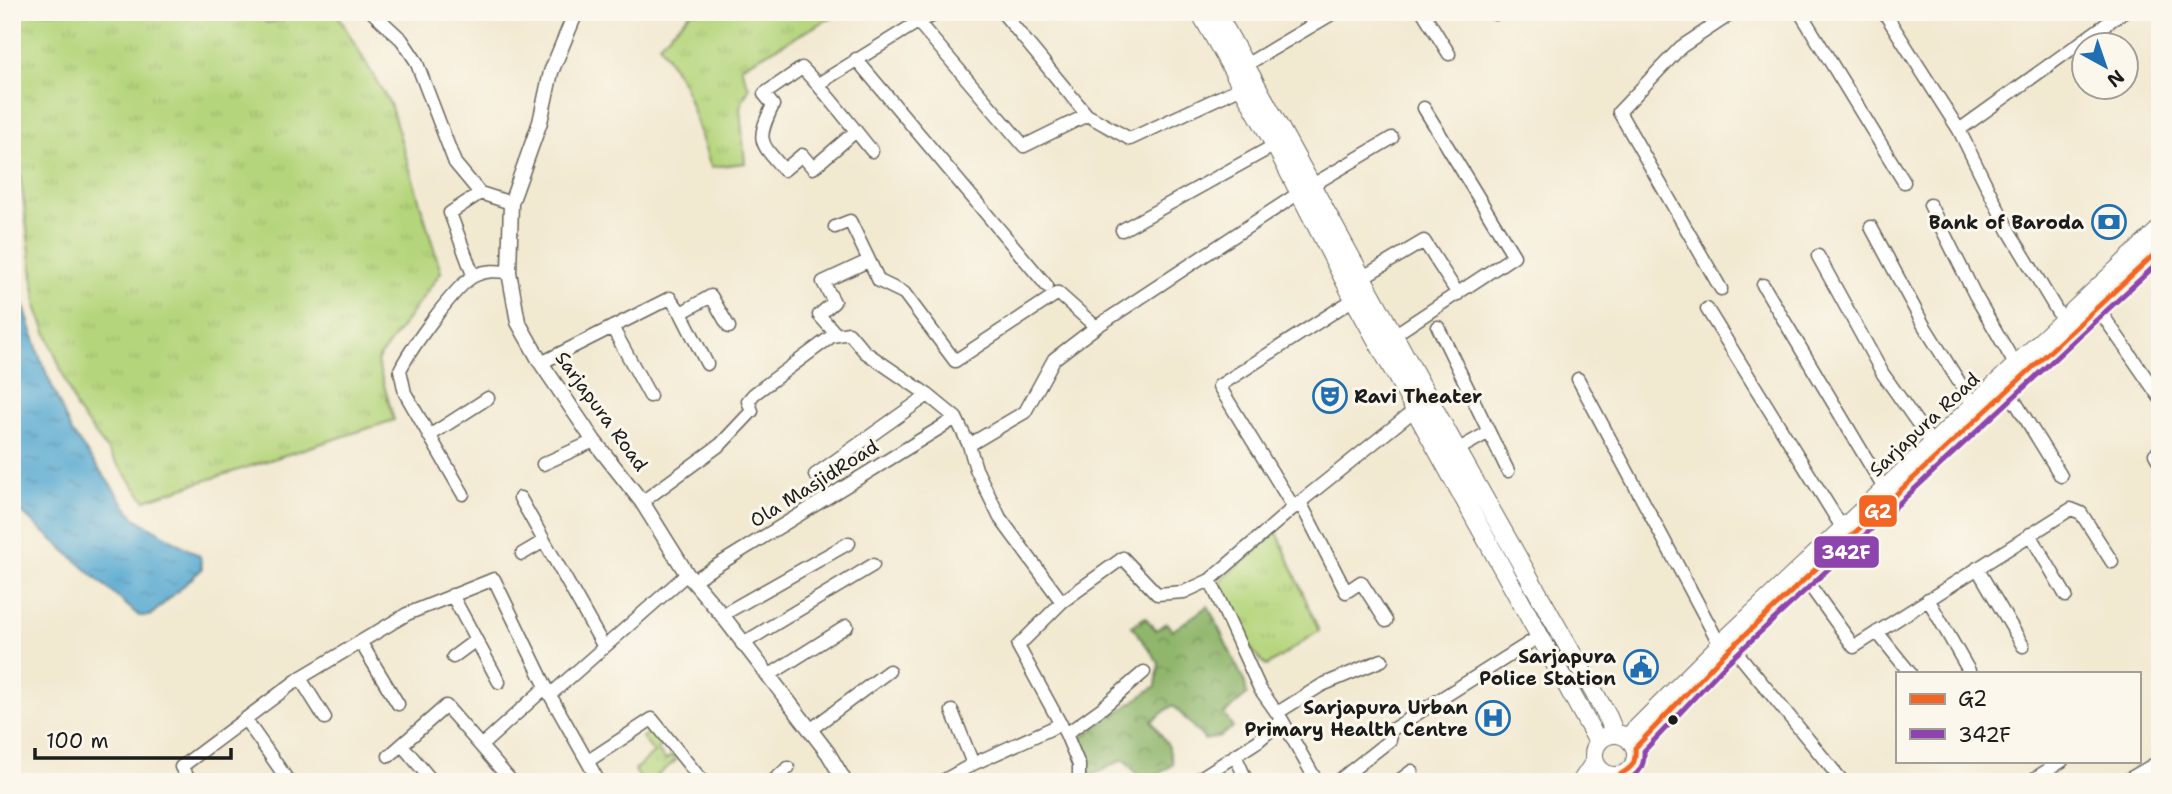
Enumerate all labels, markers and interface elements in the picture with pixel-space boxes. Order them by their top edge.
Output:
north arrow [2070,32,2140,102]
text: N [2102,64,2129,93]
bank icon: Bank of Baroda [2090,203,2128,241]
place label: Bank of Baroda [1929,210,2084,235]
street label: Sarjapura Road [550,346,654,476]
street label: Sarjapura Road [1864,367,1985,482]
theatre icon: Ravi Theater [1311,377,1349,415]
place label: Ravi Theater [1354,384,1482,409]
street label: Ola MasjidRoad [745,434,883,533]
line badge: G2 [1858,494,1898,528]
text: G2 [1864,499,1892,524]
line badge: 342F [1813,535,1880,569]
text: 342F [1821,540,1871,565]
place label: Sarjapura Police Station [1479,644,1616,691]
public building icon: Sarjapura Police Station [1622,648,1660,686]
legend [1896,672,2140,762]
text: G2 [1958,685,1987,713]
place label: Sarjapura Urban Primary Health Centre [1244,695,1468,742]
hospital icon: Sarjapura Urban Primary Health Centre [1474,699,1512,737]
unlabelled marker [1666,713,1680,727]
scale bar [35,717,231,761]
text: 342F [1958,721,2011,749]
text: 100 m [46,727,109,755]

